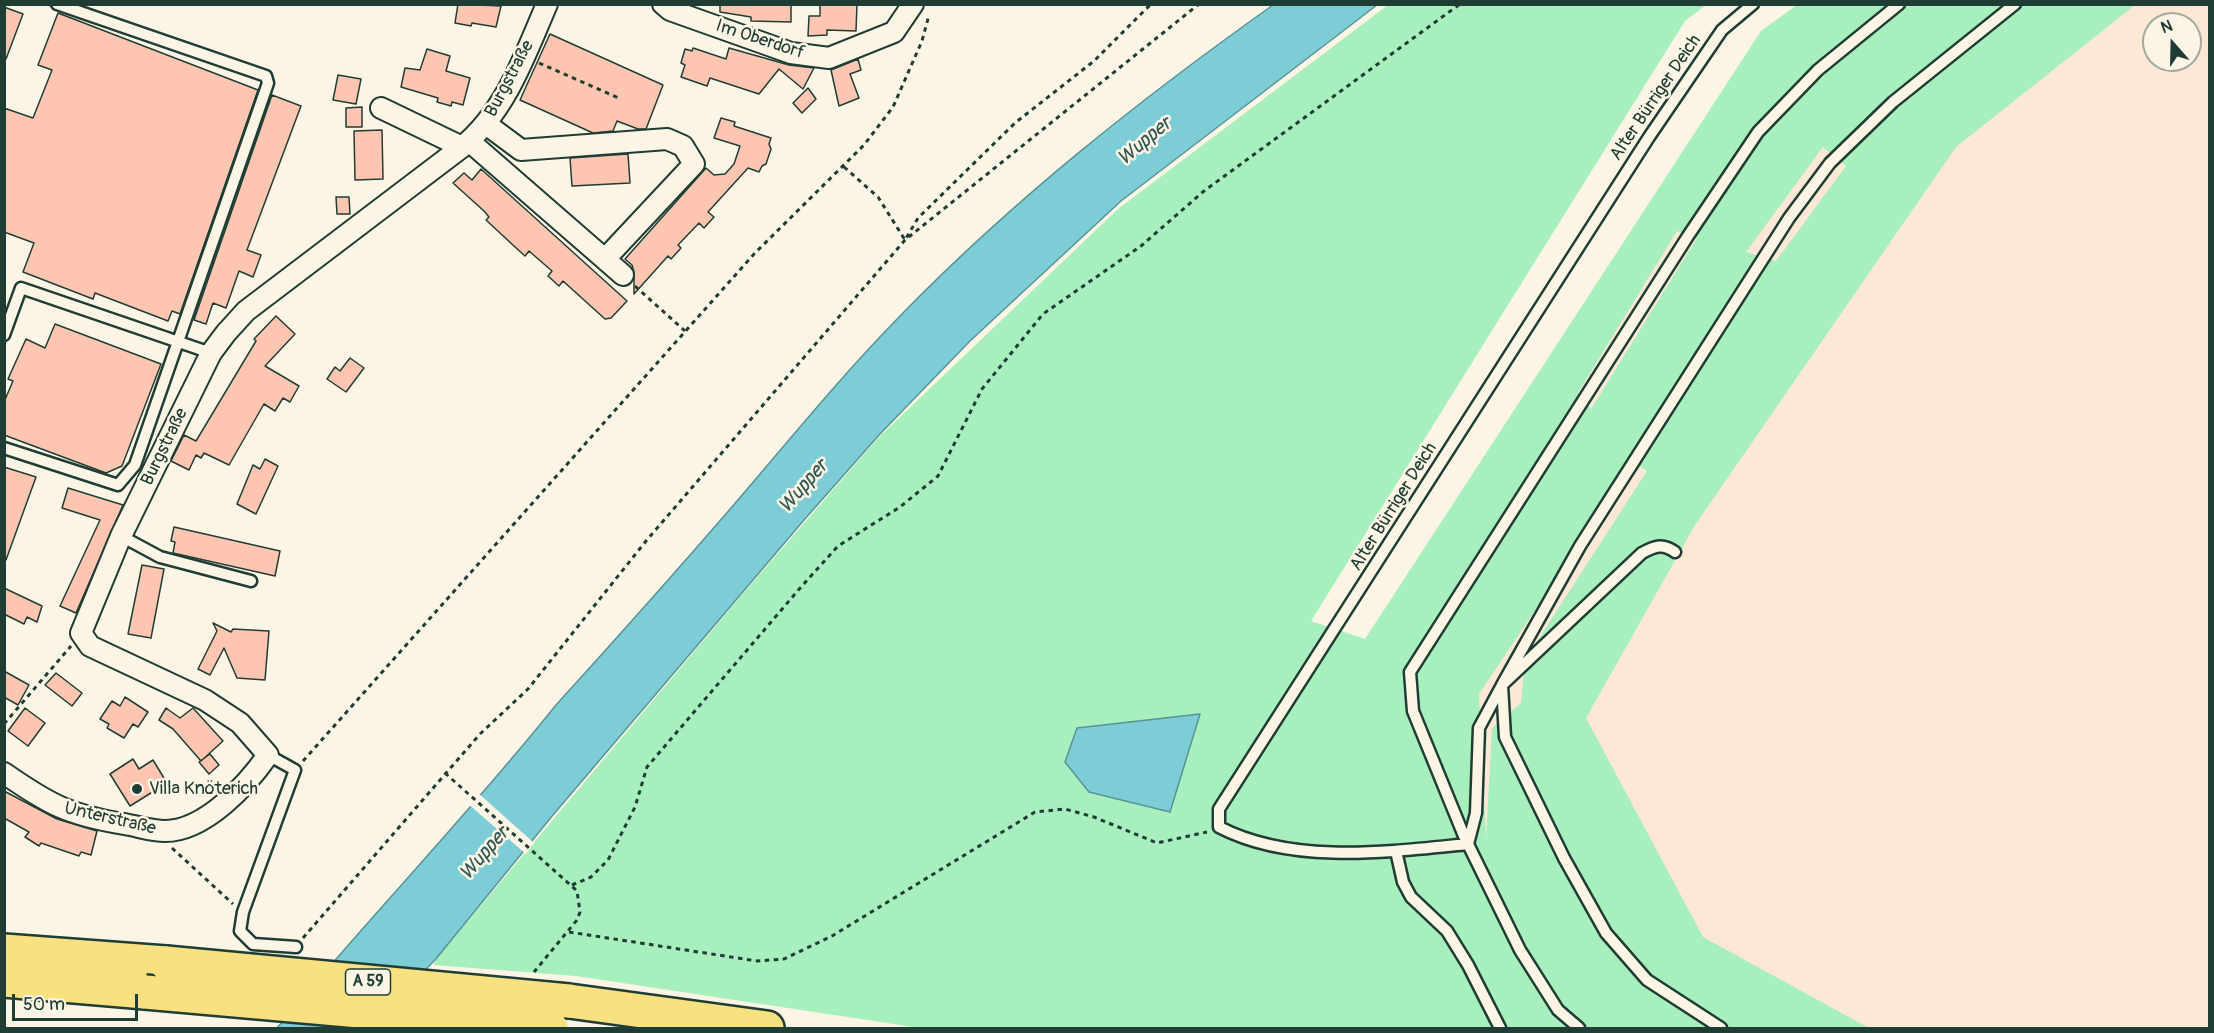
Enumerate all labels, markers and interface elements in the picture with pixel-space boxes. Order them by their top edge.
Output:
north arrow [2142,12,2202,72]
street label: Im Oberdorf [713,16,807,64]
text: N [2158,16,2175,38]
street label: Alter Bürriger Deich [1606,31,1706,165]
street label: Burgstraße [481,37,539,121]
water label: Wupper [1113,113,1177,171]
street label: Burgstraße [137,405,193,489]
street label: Alter Bürriger Deich [1346,439,1442,575]
water label: Wupper [774,455,834,519]
place label: Villa Knöterich [149,778,258,800]
marker: Villa Knöterich [130,782,144,796]
street label: Unterstraße [62,798,158,840]
water label: Wupper [455,822,515,886]
road number: A 59 [346,969,391,995]
scale bar [15,982,141,1020]
text: 50 m [23,993,65,1016]

